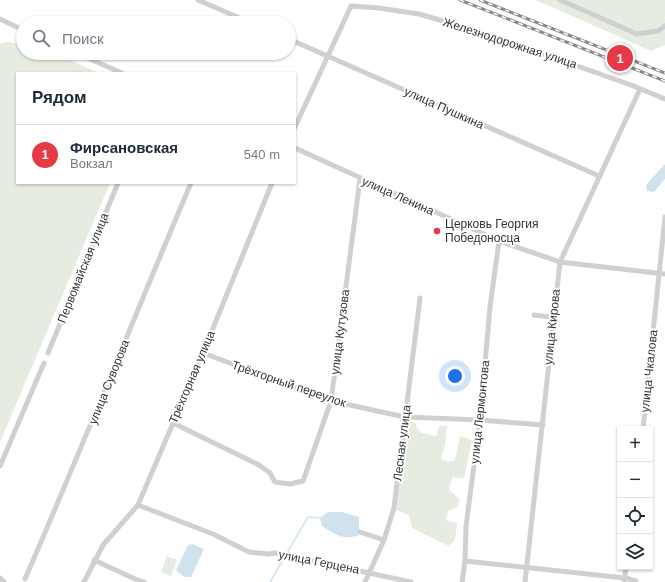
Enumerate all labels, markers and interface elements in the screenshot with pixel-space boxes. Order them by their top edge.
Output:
street label: Железнодорожная улица [441,15,579,71]
search box [16,16,296,60]
icon: search [30,27,52,49]
text: Поиск [62,30,104,47]
pin: 1 [607,43,633,73]
street label: улица Пушкина [402,84,486,132]
text: Рядом [32,88,87,107]
text: Фирсановская [70,139,178,156]
text: 1 [41,147,49,162]
text: 540 m [244,147,280,162]
text: Вокзал [70,156,113,171]
street label: улица Ленина [360,174,437,218]
street label: Первомайская улица [54,211,112,325]
place label: Церковь Георгия Победоносца [445,217,539,245]
marker: Церковь Георгия Победоносца [432,226,442,236]
street label: улица Кутузова [328,288,352,375]
street label: улица Кирова [541,288,563,366]
street label: Трёхгорная улица [166,328,218,426]
street label: улица Чкалова [638,329,660,413]
street label: улица Суворова [86,337,132,426]
street label: Трёхгорный переулок [230,358,349,410]
street label: улица Лермонтова [468,359,492,464]
your location [445,366,465,386]
street label: Лесная улица [390,404,414,482]
map controls [617,426,653,570]
button: + [617,426,653,462]
button: − [617,462,653,498]
button: locate [617,498,653,534]
button: layers [617,534,653,570]
street label: улица Герцена [277,547,361,577]

